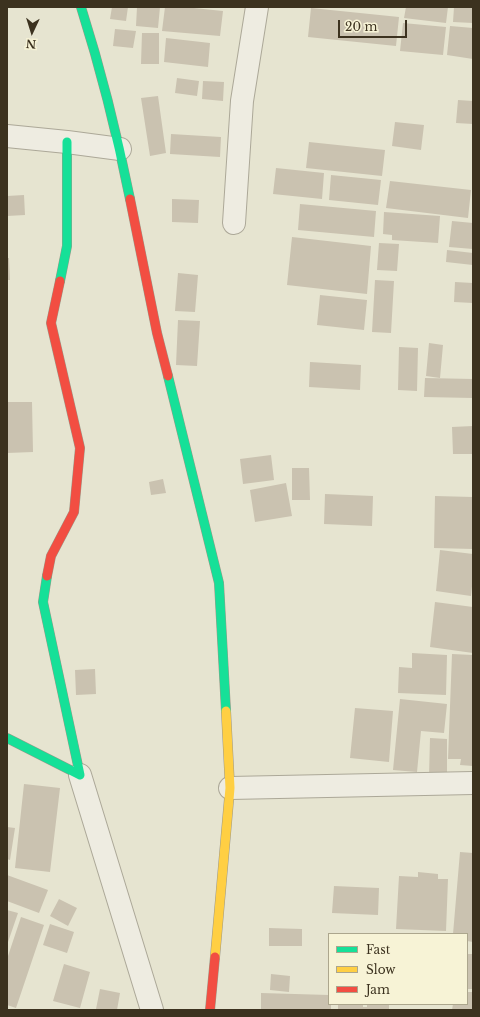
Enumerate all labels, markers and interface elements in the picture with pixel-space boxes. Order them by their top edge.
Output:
north arrow [12,12,52,52]
scale bar [340,12,409,38]
text: 20 m [345,19,377,34]
text: N [26,37,37,51]
legend [328,933,468,1005]
text: Fast [366,942,390,957]
text: Slow [366,962,395,977]
text: Jam [366,982,390,997]

